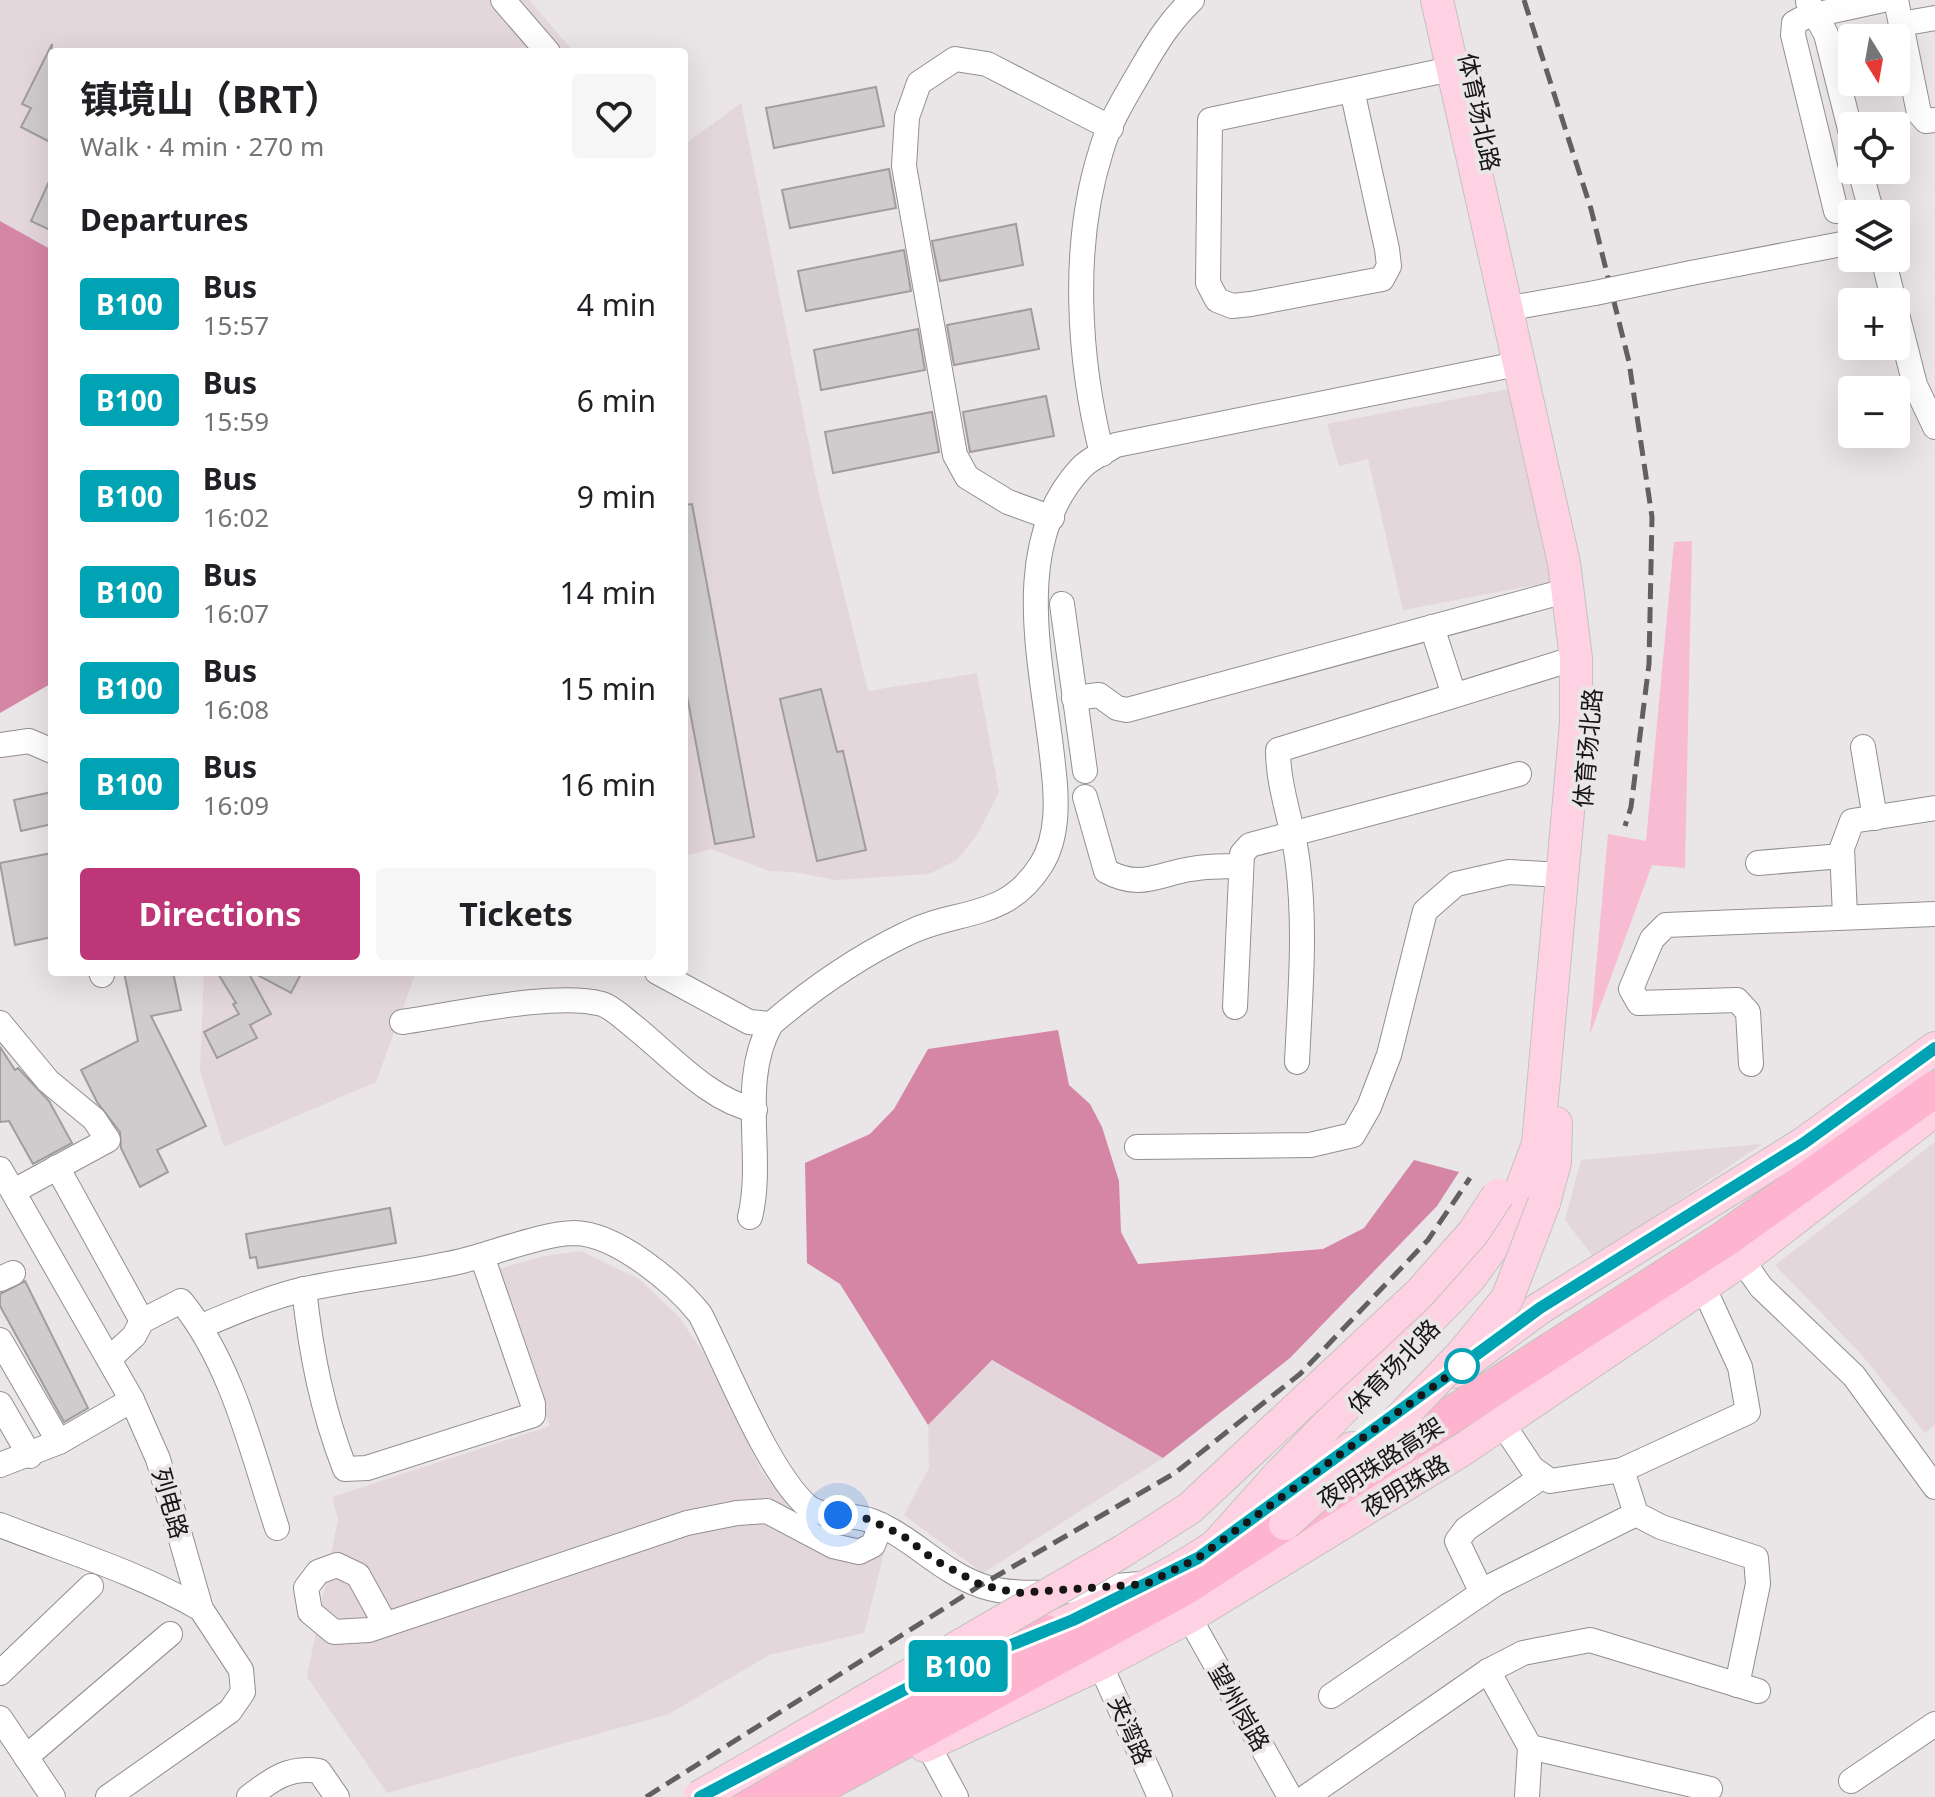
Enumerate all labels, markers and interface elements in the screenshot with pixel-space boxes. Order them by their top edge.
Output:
north arrow [1838,24,1910,96]
map controls [1838,24,1910,448]
street label: 体育场北路 [1451,50,1509,174]
text: 镇境山（BRT） [80,72,342,124]
button: heart [572,74,656,158]
button: locate [1838,112,1910,184]
text: Walk · 4 min · 270 m [80,128,324,164]
text: Departures [80,199,249,240]
button: layers [1838,200,1910,272]
text: Bus [203,266,257,307]
text: 4 min [577,284,656,325]
text: B100 [96,285,163,323]
button: + [1838,288,1910,360]
text: 15:57 [203,307,269,343]
text: Bus [203,362,257,403]
button: − [1838,376,1910,448]
text: 6 min [577,380,656,421]
text: B100 [96,381,163,419]
text: 15:59 [203,403,269,439]
text: Bus [203,458,257,499]
text: 9 min [577,476,656,517]
text: B100 [96,477,163,515]
text: 16:02 [203,499,269,535]
text: Bus [203,554,257,595]
text: 14 min [560,572,656,613]
text: B100 [96,573,163,611]
text: 16:07 [203,595,269,631]
text: Bus [203,650,257,691]
text: 15 min [560,668,656,709]
text: B100 [96,669,163,707]
street label: 体育场北路 [1565,687,1609,809]
text: 16:08 [203,691,269,727]
text: Bus [203,746,257,787]
text: 16 min [560,764,656,805]
text: B100 [96,765,163,803]
text: 16:09 [203,787,269,823]
button: Directions [80,868,360,960]
button: Tickets [376,868,656,960]
street label: 体育场北路 [1339,1311,1447,1421]
unlabelled marker [1445,1349,1479,1383]
street label: 夜明珠路高架 [1312,1411,1448,1513]
street label: 夜明珠路 [1356,1448,1454,1522]
street label: 列电路 [145,1464,197,1542]
your location [818,1495,858,1535]
line badge: B100 [902,1640,1014,1692]
text: B100 [925,1647,991,1685]
street label: 望州岗路 [1202,1657,1278,1757]
street label: 夹湾路 [1101,1690,1161,1770]

